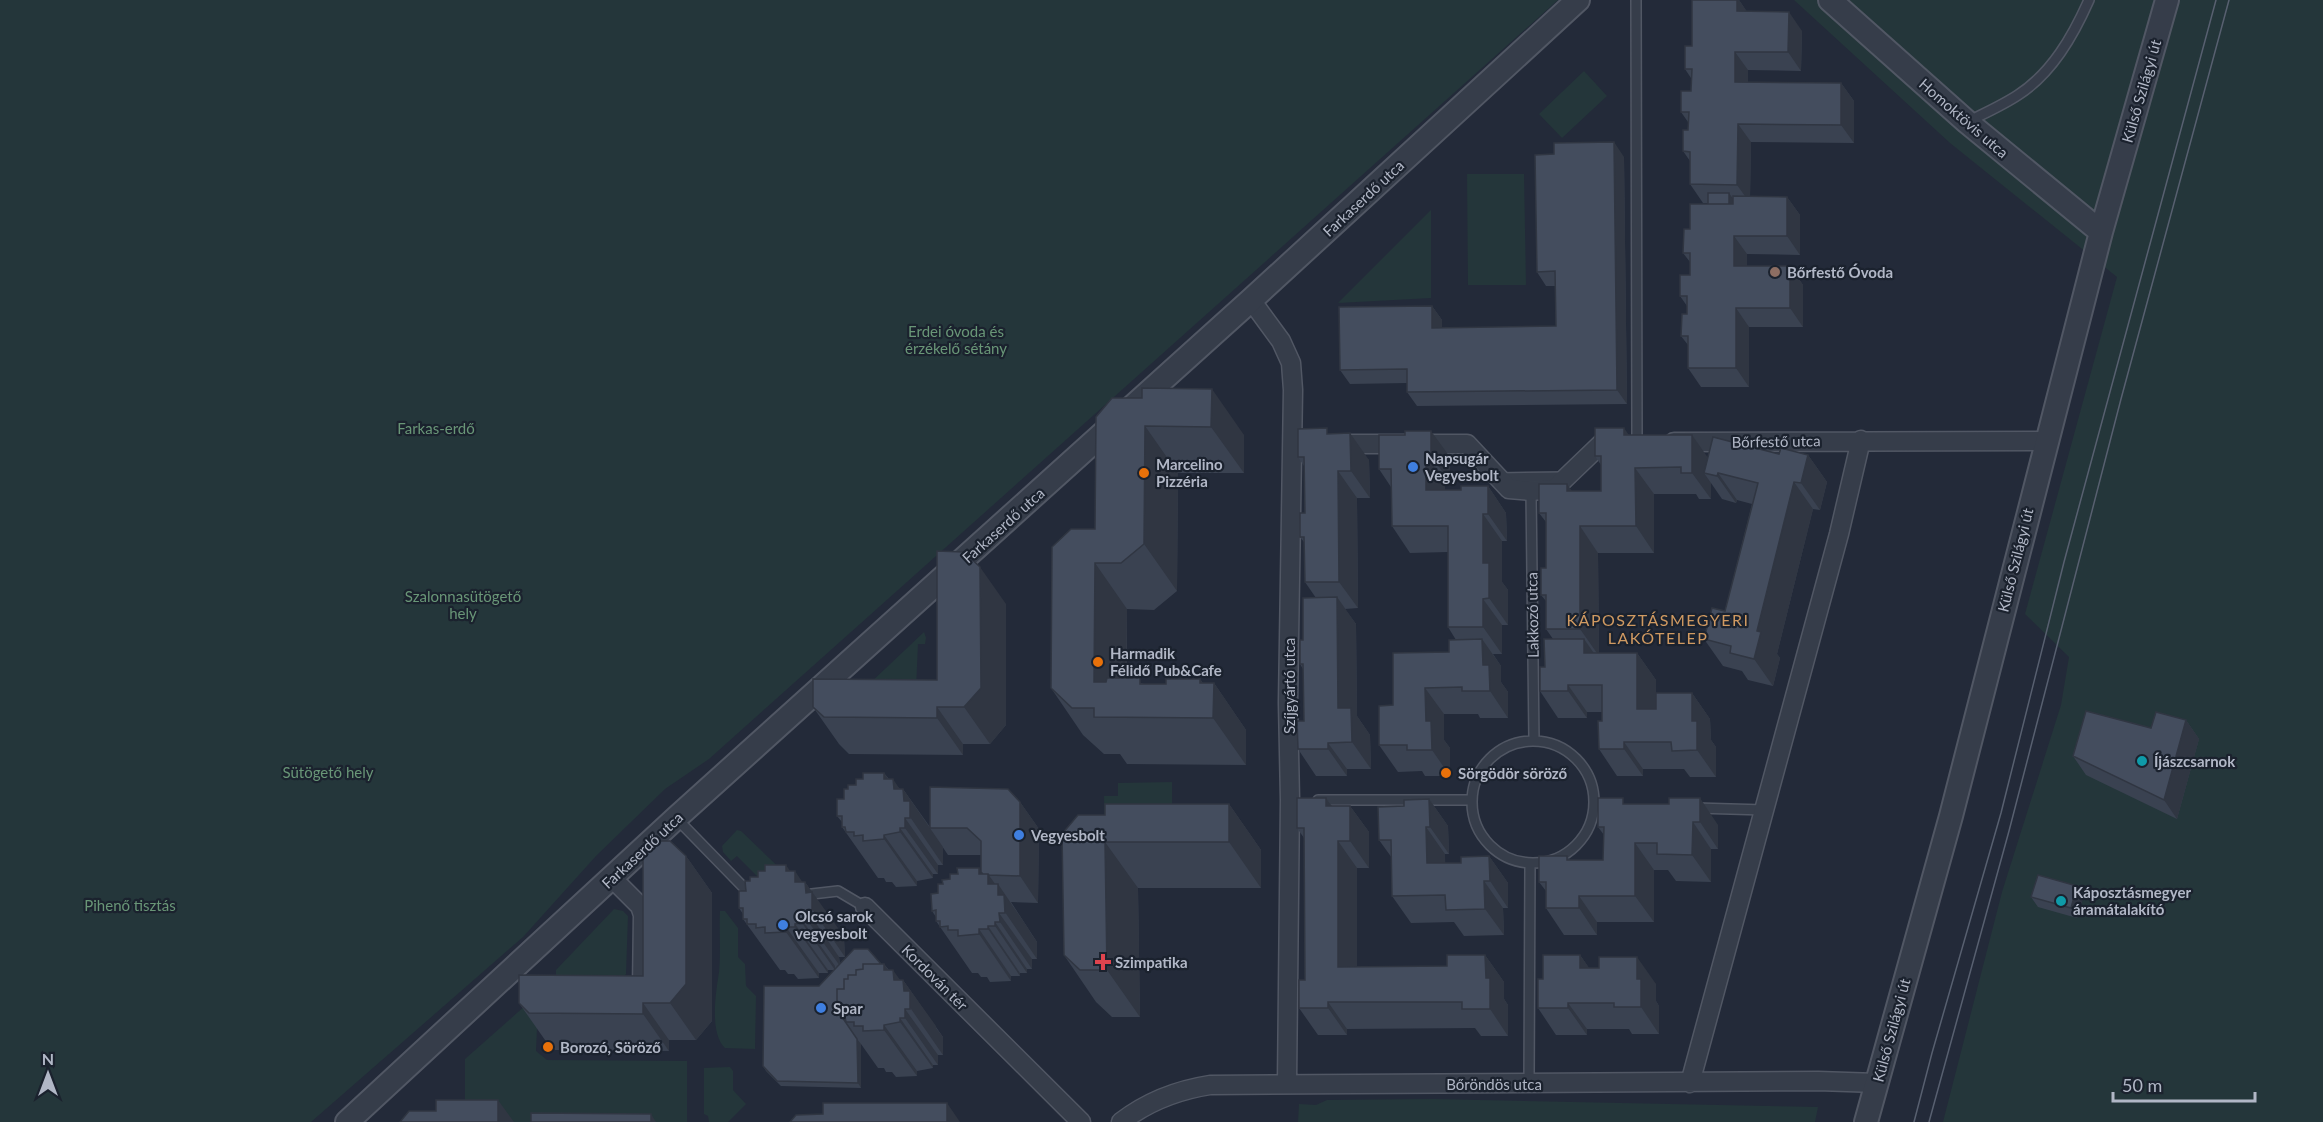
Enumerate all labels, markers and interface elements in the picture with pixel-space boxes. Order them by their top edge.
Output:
street label: Külső Szilágyi út [2118,37,2164,145]
street label: Homoktövis utca [1916,75,2012,161]
street label: Farkaserdő utca [1319,156,1407,240]
place label: Bőrfestő Óvoda [1787,263,1893,281]
marker: Bőrfestő Óvoda [1768,265,1782,279]
park label: Erdei óvoda és érzékelő sétány [905,322,1007,357]
park label: Farkas-erdő [397,419,475,437]
street label: Bőrfestő utca [1731,431,1821,451]
place label: Napsugár Vegyesbolt [1424,449,1499,484]
place label: Marcelino Pizzéria [1156,455,1223,490]
marker: Napsugár Vegyesbolt [1406,460,1420,474]
marker: Marcelino Pizzéria [1137,466,1151,480]
street label: Farkaserdő utca [958,483,1048,567]
street label: Külső Szilágyi út [1993,506,2037,614]
street label: Lakkozó utca [1522,572,1542,658]
park label: Szalonnasütögető hely [405,587,521,622]
district label: KÁPOSZTÁSMEGYERI LAKÓTELEP [1567,610,1750,647]
street label: Szíjgyártó utca [1280,638,1298,734]
place label: Harmadik Félidő Pub&Cafe [1110,644,1222,679]
marker: Harmadik Félidő Pub&Cafe [1091,655,1105,669]
place label: Íjászcsarnok [2154,752,2236,770]
marker: Íjászcsarnok [2135,754,2149,768]
park label: Sütögető hely [283,763,374,781]
place label: Sörgödör söröző [1458,764,1568,782]
marker: Sörgödör söröző [1439,766,1453,780]
street label: Farkaserdő utca [598,808,686,892]
place label: Vegyesbolt [1030,826,1105,844]
marker: Vegyesbolt [1012,828,1026,842]
place label: Káposztásmegyer áramátalakító [2073,883,2191,918]
marker: Káposztásmegyer áramátalakító [2054,894,2068,908]
park label: Pihenő tisztás [84,896,176,914]
place label: Olcsó sarok vegyesbolt [795,907,874,942]
marker: Olcsó sarok vegyesbolt [776,918,790,932]
street label: Kordován tér [898,940,972,1014]
place label: Szimpatika [1115,953,1188,971]
marker: Szimpatika [1096,955,1110,969]
street label: Külső Szilágyi út [1869,976,1914,1084]
place label: Spar [833,999,863,1017]
marker: Spar [814,1001,828,1015]
place label: Borozó, Söröző [560,1038,661,1056]
marker: Borozó, Söröző [541,1040,555,1054]
north arrow [18,1044,78,1104]
text: N [42,1049,54,1068]
scale bar [2113,1065,2256,1103]
text: 50 m [2122,1074,2162,1096]
street label: Bőröndös utca [1446,1075,1542,1093]

